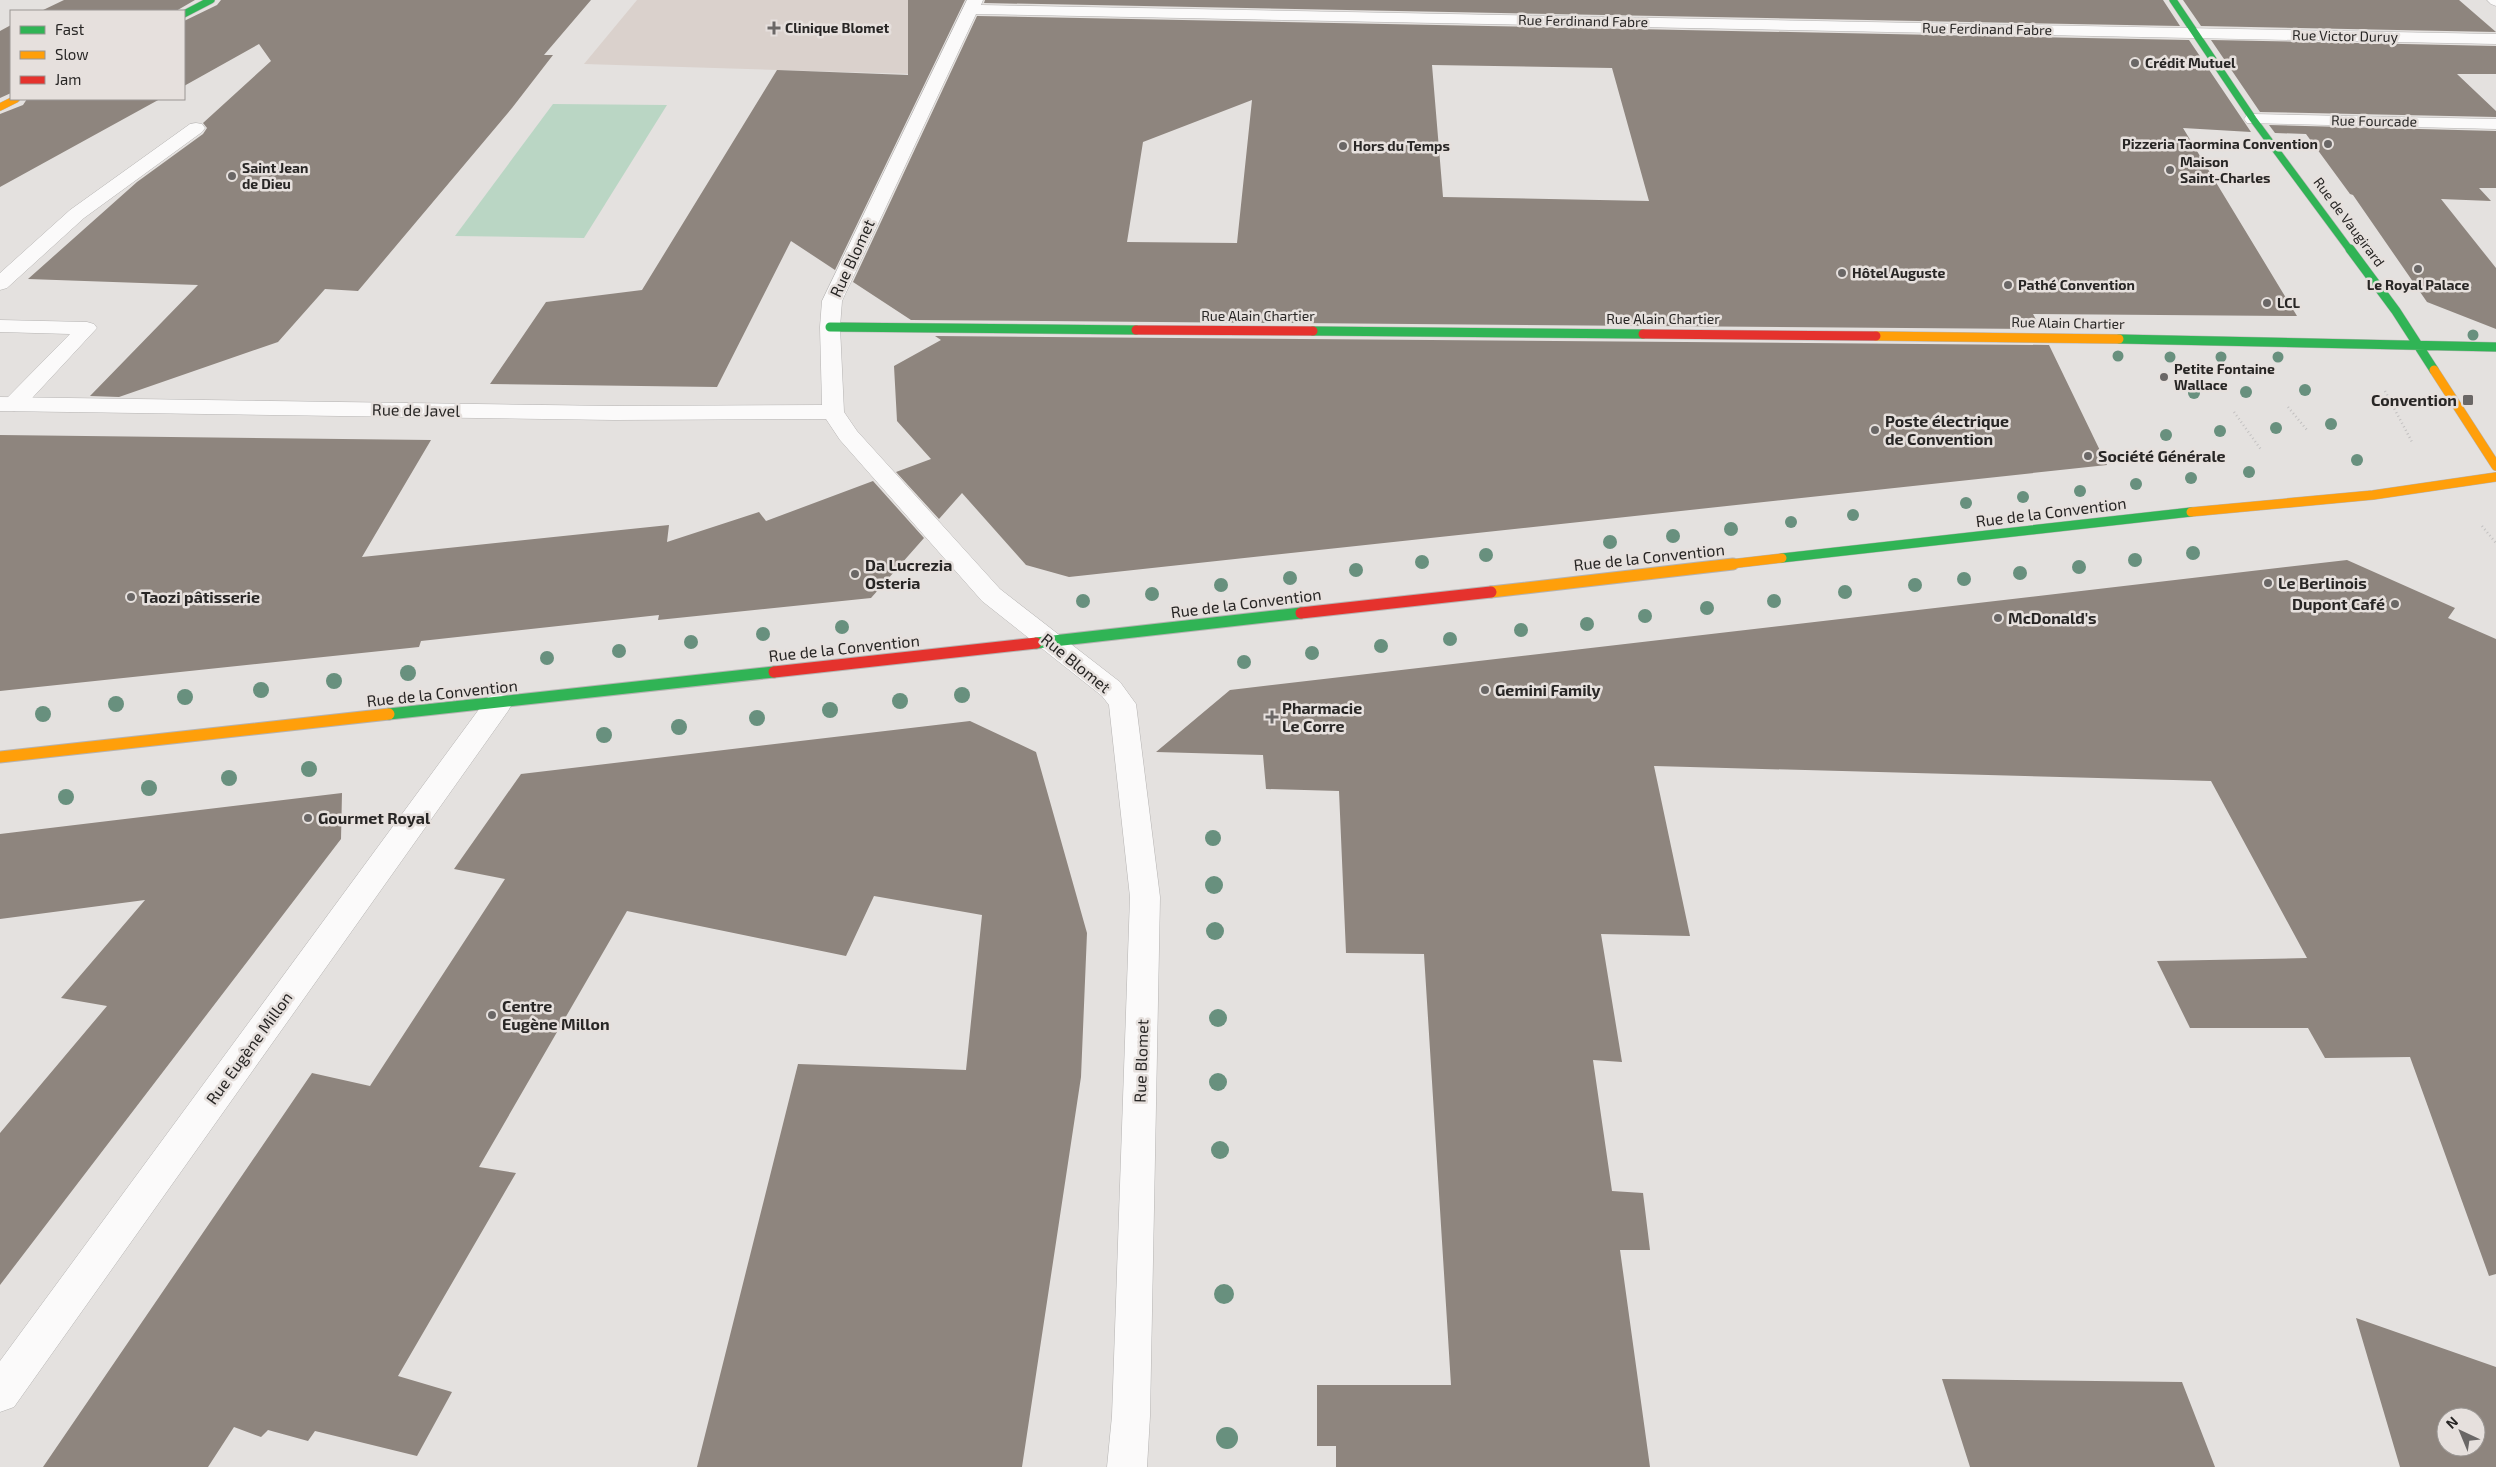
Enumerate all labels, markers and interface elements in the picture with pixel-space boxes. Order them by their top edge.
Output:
legend [10,10,185,100]
street label: Rue Ferdinand Fabre [1518,11,1648,30]
place label: Clinique Blomet [785,19,890,36]
street label: Rue Ferdinand Fabre [1922,19,2052,38]
text: Fast [55,20,85,38]
marker: Clinique Blomet [767,21,781,35]
street label: Rue Victor Duruy [2292,26,2399,45]
text: Slow [55,45,89,63]
place label: Crédit Mutuel [2145,54,2236,71]
marker: Crédit Mutuel [2129,57,2141,69]
text: Jam [55,70,81,88]
street label: Rue Fourcade [2331,111,2417,130]
place label: Pizzeria Taormina Convention [2122,135,2318,152]
place label: Hors du Temps [1353,137,1450,154]
marker: Pizzeria Taormina Convention [2322,138,2334,150]
marker: Hors du Temps [1337,140,1349,152]
place label: Maison Saint-Charles [2180,153,2271,186]
place label: Saint Jean de Dieu [242,159,308,192]
marker: Maison Saint-Charles [2164,164,2176,176]
marker: Saint Jean de Dieu [226,170,238,182]
street label: Rue de Vaugirard [2310,174,2389,270]
street label: Rue Blomet [825,216,878,300]
marker: Le Royal Palace [2412,263,2424,275]
place label: Hôtel Auguste [1852,264,1946,281]
marker: Hôtel Auguste [1836,267,1848,279]
place label: Pathé Convention [2018,276,2135,293]
place label: Le Royal Palace [2367,276,2469,293]
marker: Pathé Convention [2002,279,2014,291]
place label: LCL [2277,294,2301,311]
marker: LCL [2261,297,2273,309]
street label: Rue Alain Chartier [1201,307,1315,324]
street label: Rue Alain Chartier [1606,310,1720,327]
street label: Rue Alain Chartier [2011,313,2125,332]
place label: Petite Fontaine Wallace [2174,360,2275,393]
marker: Petite Fontaine Wallace [2158,371,2170,383]
place label: Convention [2371,390,2457,409]
marker: Convention [2461,393,2475,407]
street label: Rue de Javel [372,399,460,420]
place label: Poste électrique de Convention [1885,411,2009,448]
marker: Poste électrique de Convention [1869,424,1881,436]
place label: Société Générale [2098,446,2226,465]
marker: Société Générale [2082,450,2094,462]
street label: Rue de la Convention [1974,493,2127,530]
street label: Rue de la Convention [1572,539,1725,574]
place label: Da Lucrezia Osteria [865,555,952,592]
marker: Da Lucrezia Osteria [849,568,861,580]
place label: Le Berlinois [2278,573,2367,592]
marker: Le Berlinois [2262,577,2274,589]
street label: Rue de la Convention [1169,584,1322,621]
place label: Taozi pâtisserie [141,587,260,606]
marker: Taozi pâtisserie [125,591,137,603]
place label: Dupont Café [2292,594,2385,613]
marker: Dupont Café [2389,598,2401,610]
place label: McDonald's [2008,608,2097,627]
marker: McDonald's [1992,612,2004,624]
street label: Rue Blomet [1038,629,1115,696]
street label: Rue de la Convention [767,630,920,665]
street label: Rue de la Convention [365,675,518,710]
place label: Gemini Family [1495,680,1601,700]
marker: Gemini Family [1479,684,1491,696]
place label: Pharmacie Le Corre [1282,698,1362,735]
marker: Pharmacie Le Corre [1266,711,1278,723]
place label: Gourmet Royal [318,808,431,828]
marker: Gourmet Royal [302,812,314,824]
street label: Rue Eugène Millon [202,988,296,1108]
place label: Centre Eugène Millon [502,996,610,1033]
marker: Centre Eugène Millon [486,1009,498,1021]
street label: Rue Blomet [1130,1019,1151,1103]
north arrow [2436,1407,2486,1457]
text: N [2442,1413,2461,1432]

